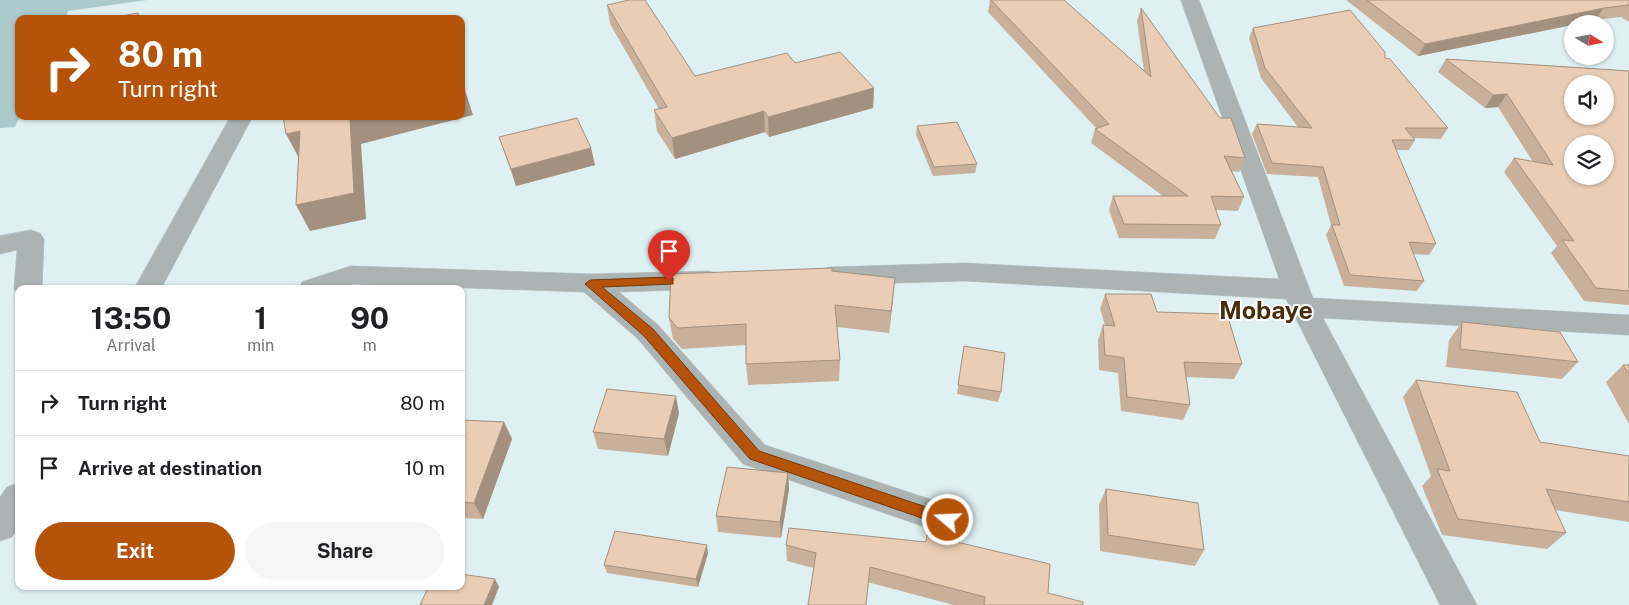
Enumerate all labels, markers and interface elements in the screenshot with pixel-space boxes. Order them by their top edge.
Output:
north arrow [1564,15,1614,65]
map controls [1564,15,1614,185]
text: 80 m [118,34,203,75]
icon: right [35,35,100,100]
button: sound [1564,75,1614,125]
text: Turn right [118,76,218,102]
button: layers [1564,135,1614,185]
pin [648,230,690,281]
icon: arrive [655,237,683,265]
district label: Mobaye [1219,295,1313,325]
text: 13:50 [91,300,171,336]
text: 1 [254,300,267,336]
text: 90 [350,300,389,336]
text: Arrival [106,336,156,355]
text: min [247,336,274,355]
text: m [363,336,377,355]
icon: right [35,389,63,417]
text: Turn right [78,392,167,414]
text: 80 m [400,392,445,414]
icon: arrive [35,454,63,482]
text: Arrive at destination [78,457,262,479]
text: 10 m [405,457,445,479]
position arrow [921,493,973,545]
button: Exit [35,522,235,580]
button: Share [245,522,445,580]

